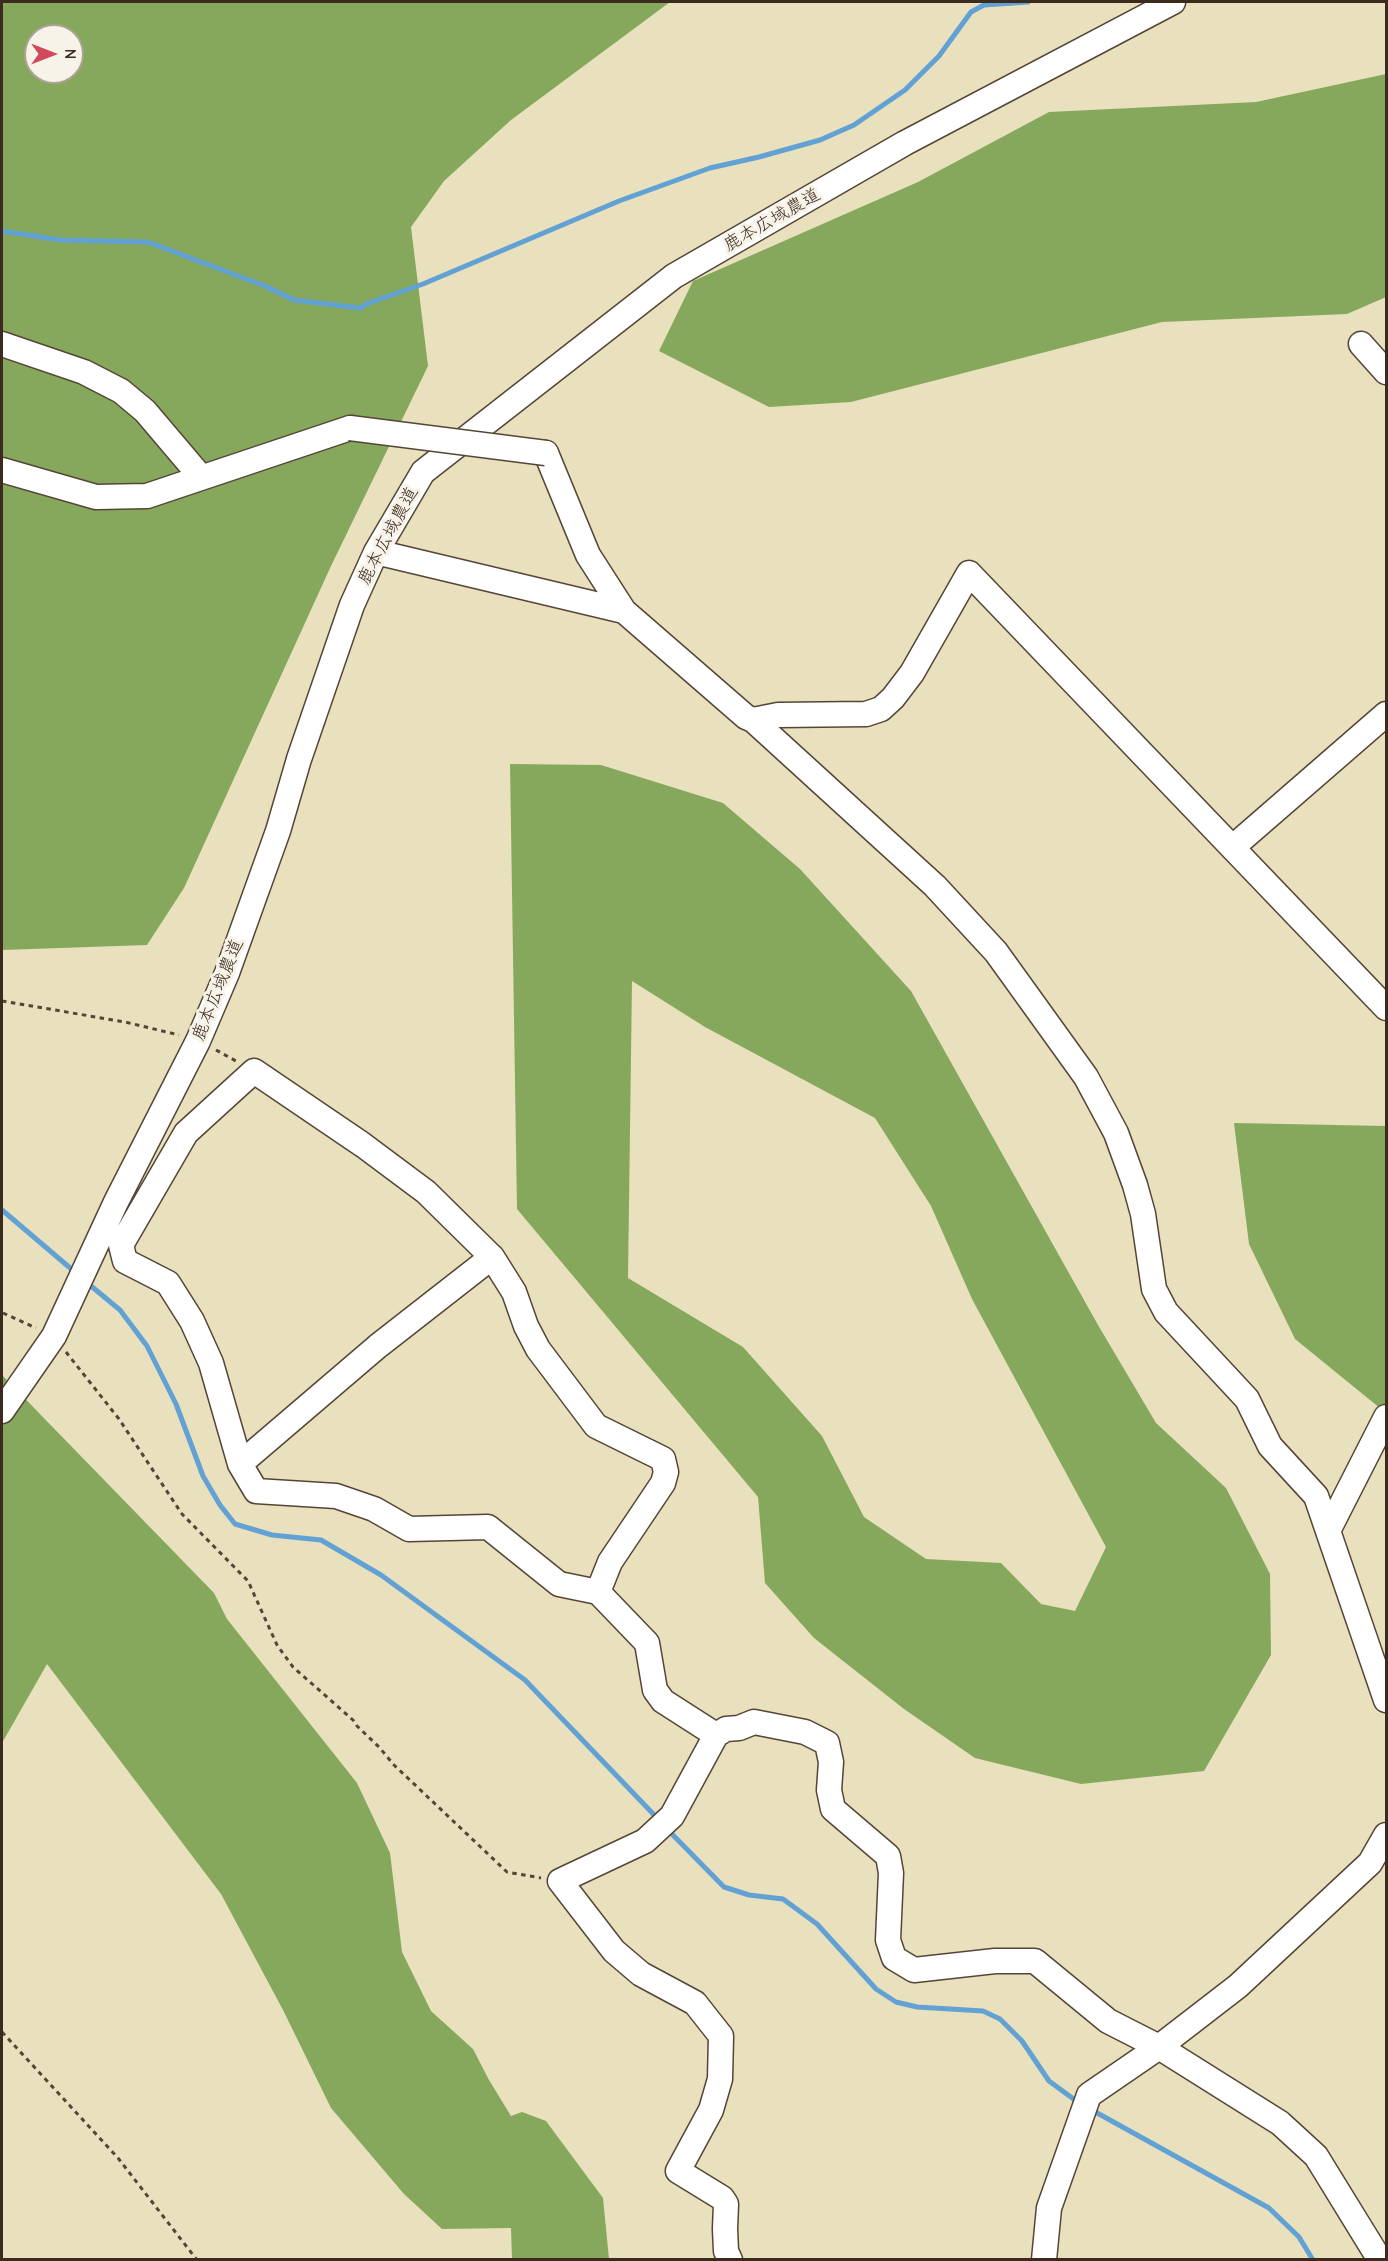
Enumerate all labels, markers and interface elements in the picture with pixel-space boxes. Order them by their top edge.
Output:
north arrow [24,24,84,84]
text: N [61,49,79,59]
street label: 鹿本広域農道 [720,184,824,256]
street label: 鹿本広域農道 [353,483,423,589]
street label: 鹿本広域農道 [188,936,248,1044]

